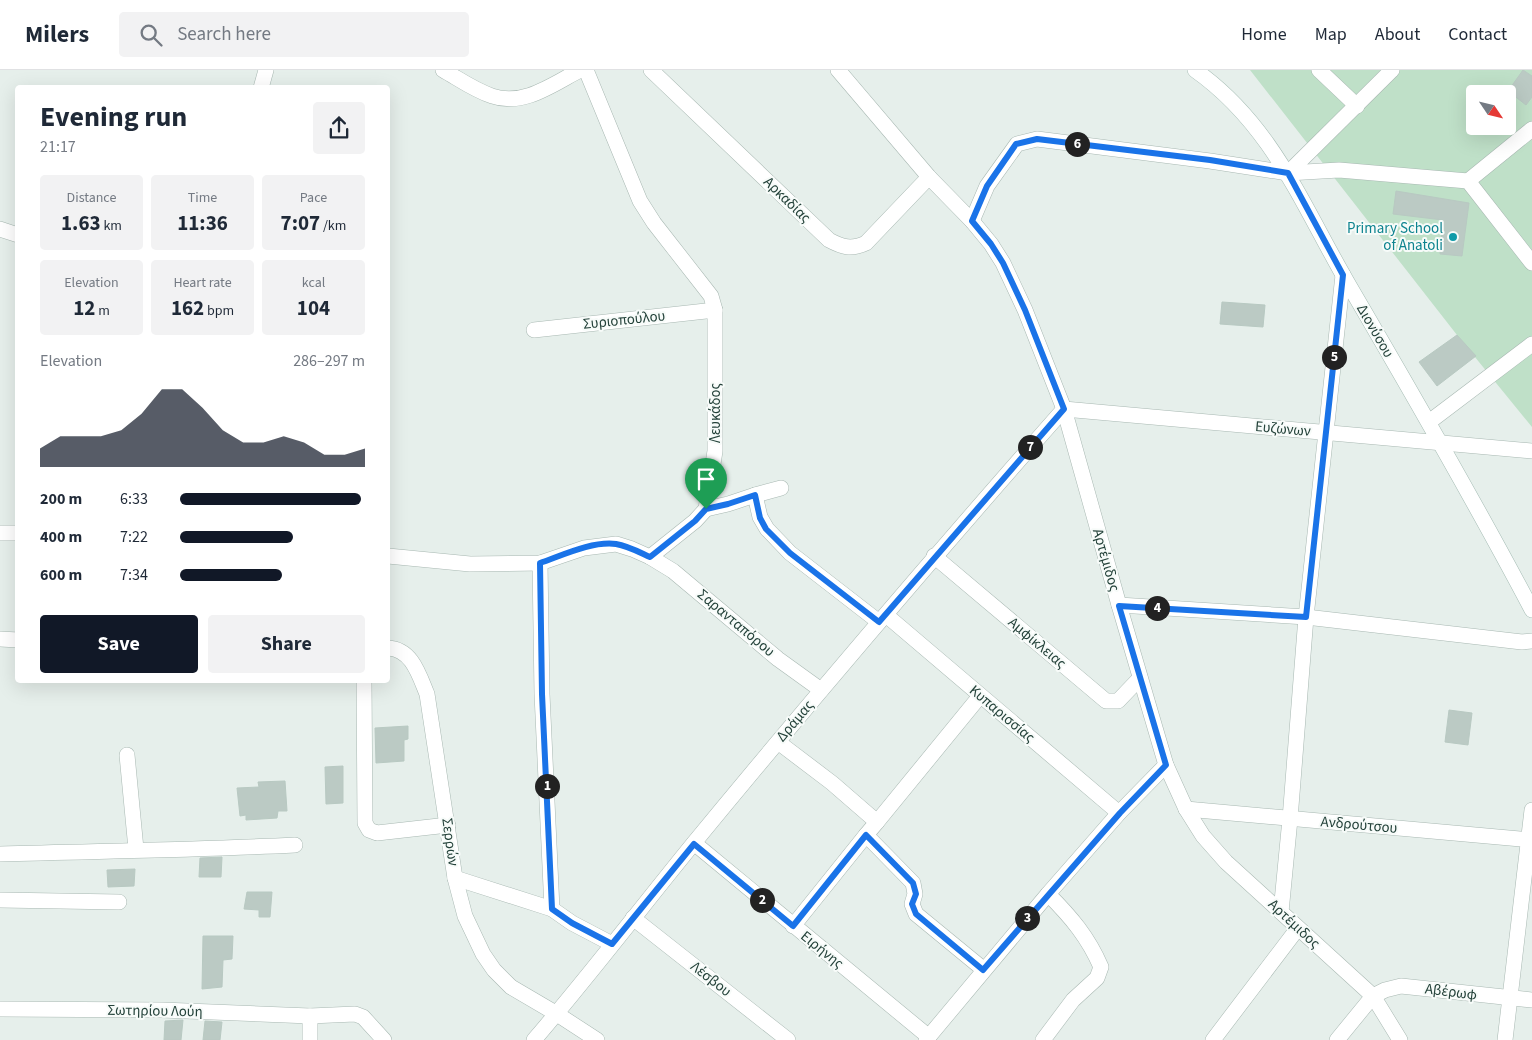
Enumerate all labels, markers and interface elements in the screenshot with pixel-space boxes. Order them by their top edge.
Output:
search box [119,12,469,57]
text: Milers [25,17,89,52]
icon: search [137,21,165,49]
text: Search here [177,21,271,48]
text: Home [1241,22,1287,47]
text: Map [1315,22,1347,47]
text: About [1375,22,1420,47]
text: Contact [1448,22,1507,47]
north arrow [1466,85,1516,135]
map controls [1466,85,1516,135]
text: Evening run [40,97,187,137]
button: share [313,102,365,154]
pin: 6 [1064,132,1090,156]
text: 6 [1074,134,1081,154]
text: 21:17 [40,136,76,158]
street label: Αρκαδίας [759,172,816,228]
text: Distance [67,188,116,208]
text: Time [188,188,217,208]
text: Pace [300,188,327,208]
text: 1.63 [61,208,101,238]
text: 11:36 [177,208,228,238]
text: 7:07 [281,208,320,238]
text: km [101,216,122,236]
text: /km [320,216,346,236]
place label: Primary School of Anatoli [1347,218,1443,256]
marker: Primary School of Anatoli [1447,231,1459,243]
text: Elevation [64,273,119,293]
text: Heart rate [173,273,232,293]
text: kcal [302,273,325,293]
text: 12 [73,293,95,323]
text: 162 [171,293,204,323]
text: 104 [297,293,330,323]
street label: Διονύσου [1351,300,1399,362]
text: m [95,301,110,321]
text: bpm [204,301,234,321]
street label: Συριοπούλου [582,305,666,335]
pin: 5 [1322,344,1346,370]
text: 5 [1331,347,1338,367]
text: Elevation [40,350,102,372]
text: 286–297 m [293,350,365,372]
street label: Λευκάδος [705,383,726,443]
street label: Ευζώνων [1254,416,1312,442]
pin: 7 [1018,434,1042,460]
text: 7 [1027,437,1034,457]
pin [685,458,727,509]
icon: arrive [692,465,720,493]
text: 200 m [40,488,82,510]
text: 6:33 [120,488,148,510]
text: 400 m [40,526,82,548]
text: 7:22 [120,526,148,548]
street label: Αρτέμιδος [1087,526,1125,594]
text: 600 m [40,564,82,586]
text: 7:34 [120,564,148,586]
street label: Σαρανταπόρου [693,584,779,662]
pin: 4 [1144,596,1170,620]
text: 4 [1154,598,1161,618]
street label: Αμφίκλειας [1003,612,1071,674]
button: Save [40,615,198,673]
button: Share [208,615,365,673]
street label: Κυπαρισσίας [965,680,1040,748]
street label: Δράμας [771,695,819,746]
pin: 1 [534,774,560,798]
text: 1 [544,776,551,796]
street label: Ανδρούτσου [1320,811,1398,839]
street label: Σερρών [436,817,464,867]
pin: 2 [750,888,774,912]
text: 2 [759,890,766,910]
street label: Αρτέμιδος [1263,894,1325,954]
pin: 3 [1014,906,1040,930]
text: 3 [1024,908,1031,928]
street label: Ειρήνης [796,926,848,974]
street label: Λέσβου [686,956,736,1002]
street label: Αβέρωφ [1424,978,1478,1006]
street label: Σωτηρίου Λούη [107,1000,203,1022]

